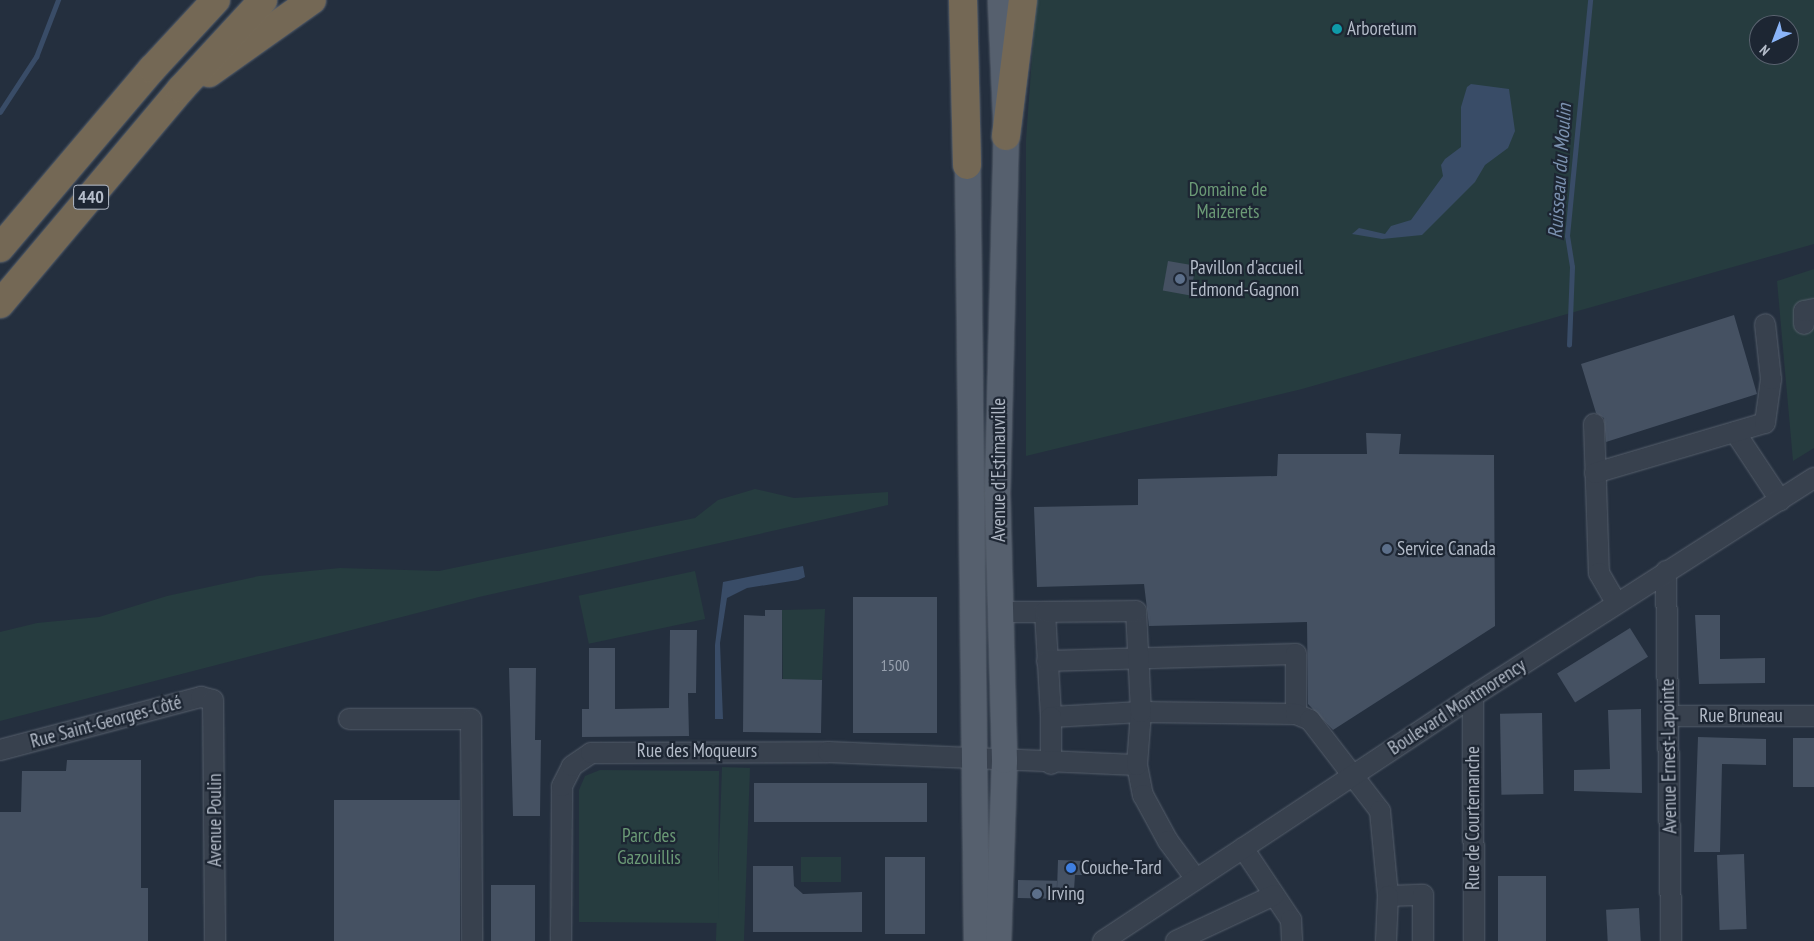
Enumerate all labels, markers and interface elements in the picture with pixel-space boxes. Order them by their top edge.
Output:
north arrow [1749,15,1799,65]
place label: Arboretum [1347,18,1417,40]
marker: Arboretum [1331,23,1343,35]
text: N [1756,41,1773,59]
water label: Ruisseau du Moulin [1543,103,1577,239]
park label: Domaine de Maizerets [1189,179,1267,223]
road number: 440 [72,182,110,212]
place label: Pavillon d'accueil Edmond-Gagnon [1190,257,1303,301]
marker: Pavillon d'accueil Edmond-Gagnon [1174,273,1186,285]
street label: Avenue d'Estimauville [988,398,1010,542]
place label: Service Canada [1397,538,1496,560]
marker: Service Canada [1381,543,1393,555]
street label: Boulevard Montmorency [1384,654,1530,760]
house number: 1500 [881,655,909,675]
street label: Avenue Ernest-Lapointe [1656,678,1682,834]
street label: Rue Saint-Georges-Côté [28,691,184,753]
street label: Rue Bruneau [1699,705,1783,727]
street label: Rue des Moqueurs [637,740,757,762]
street label: Rue de Courtemanche [1462,746,1484,890]
street label: Avenue Poulin [204,773,226,867]
park label: Parc des Gazouillis [617,825,681,869]
place label: Couche-Tard [1081,857,1162,879]
marker: Couche-Tard [1065,862,1077,874]
place label: Irving [1047,883,1085,905]
marker: Irving [1031,888,1043,900]

